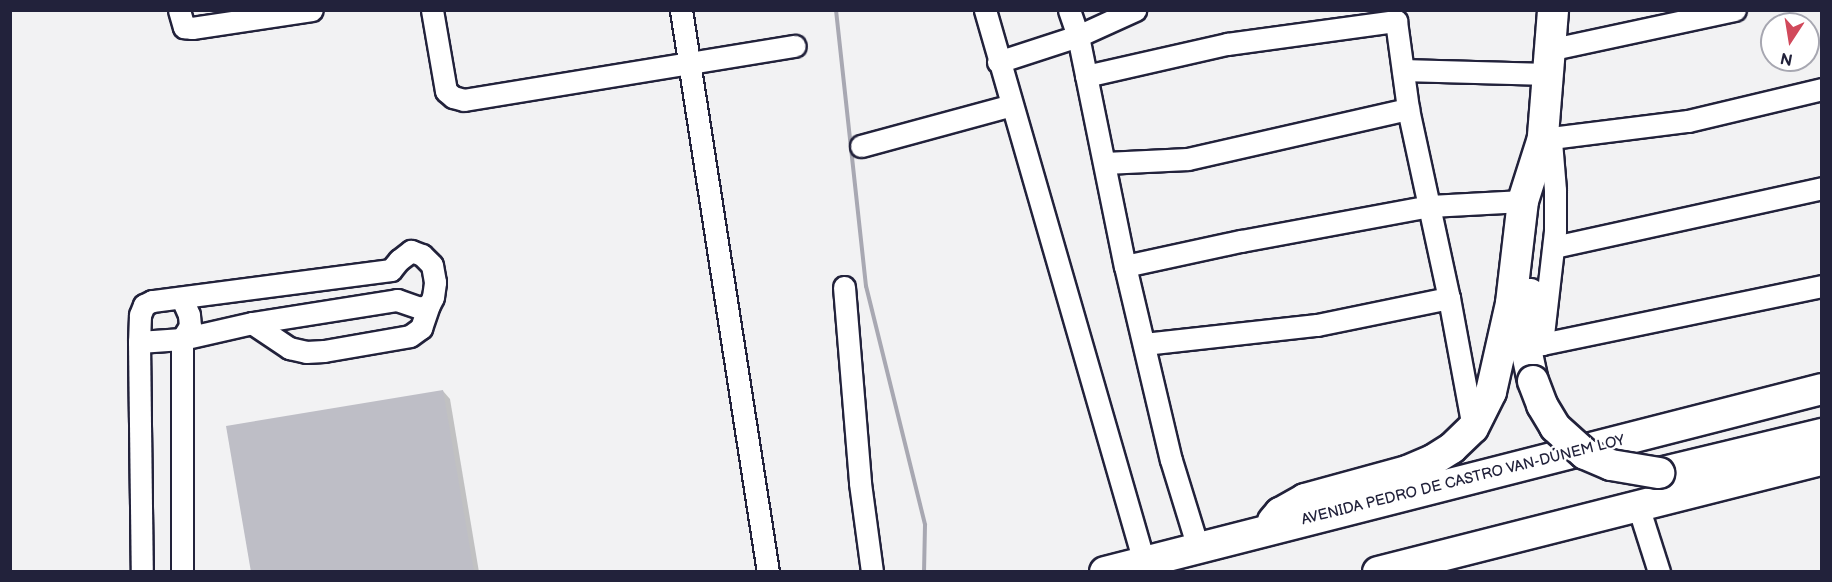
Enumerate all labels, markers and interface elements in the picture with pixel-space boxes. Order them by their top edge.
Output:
north arrow [1760,12,1820,72]
text: N [1779,48,1794,69]
street label: AVENIDA PEDRO DE CASTRO VAN-DÚNEM LOY [1299,431,1627,529]

